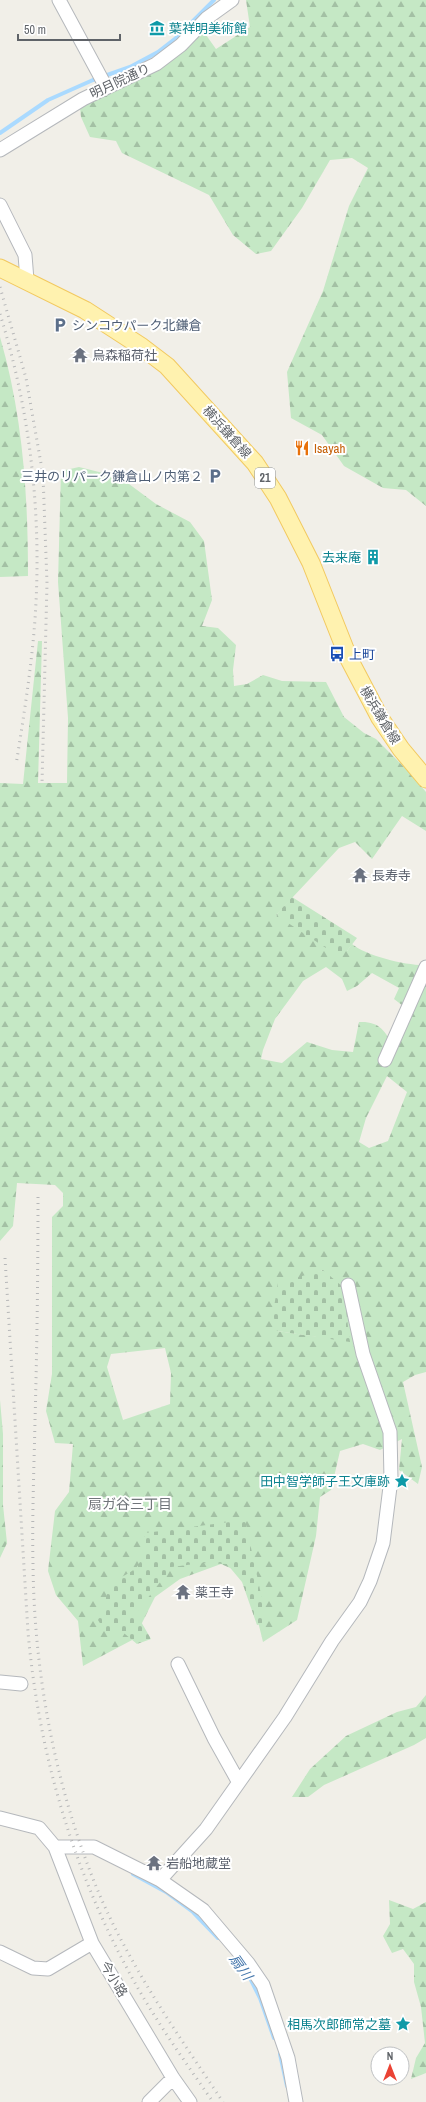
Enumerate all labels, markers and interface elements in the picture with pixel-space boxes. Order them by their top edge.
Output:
scale bar [18,16,120,42]
museum icon: 葉祥明美術館 [148,19,166,37]
place label: 葉祥明美術館 [169,20,247,37]
text: 50 m [24,22,46,38]
street label: 明月院通り [87,60,153,102]
parking icon: シンコウパーク北鎌倉 [51,316,69,334]
place label: シンコウパーク北鎌倉 [72,317,201,334]
temple icon: 烏森稲荷社 [71,346,89,364]
place label: 烏森稲荷社 [92,347,157,364]
street label: 横浜鎌倉線 [199,402,255,462]
restaurant icon: Isayah [293,439,311,457]
place label: Isayah [314,440,345,457]
parking icon: 三井のリパーク鎌倉山ノ内第２ [206,467,224,485]
place label: 三井のリパーク鎌倉山ノ内第２ [21,468,203,485]
road number: 21 [255,468,275,488]
building icon: 去来庵 [364,548,382,566]
place label: 去来庵 [322,549,361,566]
bus stop icon: 上町 [328,645,346,663]
place label: 上町 [349,646,375,663]
street label: 横浜鎌倉線 [356,683,404,747]
temple icon: 長寿寺 [351,866,369,884]
place label: 長寿寺 [372,867,411,884]
place icon: 田中智学師子王文庫跡 [393,1472,411,1490]
place label: 田中智学師子王文庫跡 [260,1473,390,1490]
district label: 扇ガ谷三丁目 [88,1495,172,1513]
temple icon: 薬王寺 [174,1583,192,1601]
place label: 薬王寺 [195,1584,234,1601]
temple icon: 岩船地蔵堂 [145,1854,163,1872]
place label: 岩船地蔵堂 [166,1855,231,1872]
water label: 扇川 [226,1950,258,1985]
street label: 今小路 [97,1958,131,2000]
place icon: 相馬次郎師常之墓 [394,2015,412,2033]
place label: 相馬次郎師常之墓 [287,2016,391,2033]
north arrow [370,2046,410,2086]
text: N [387,2049,393,2063]

